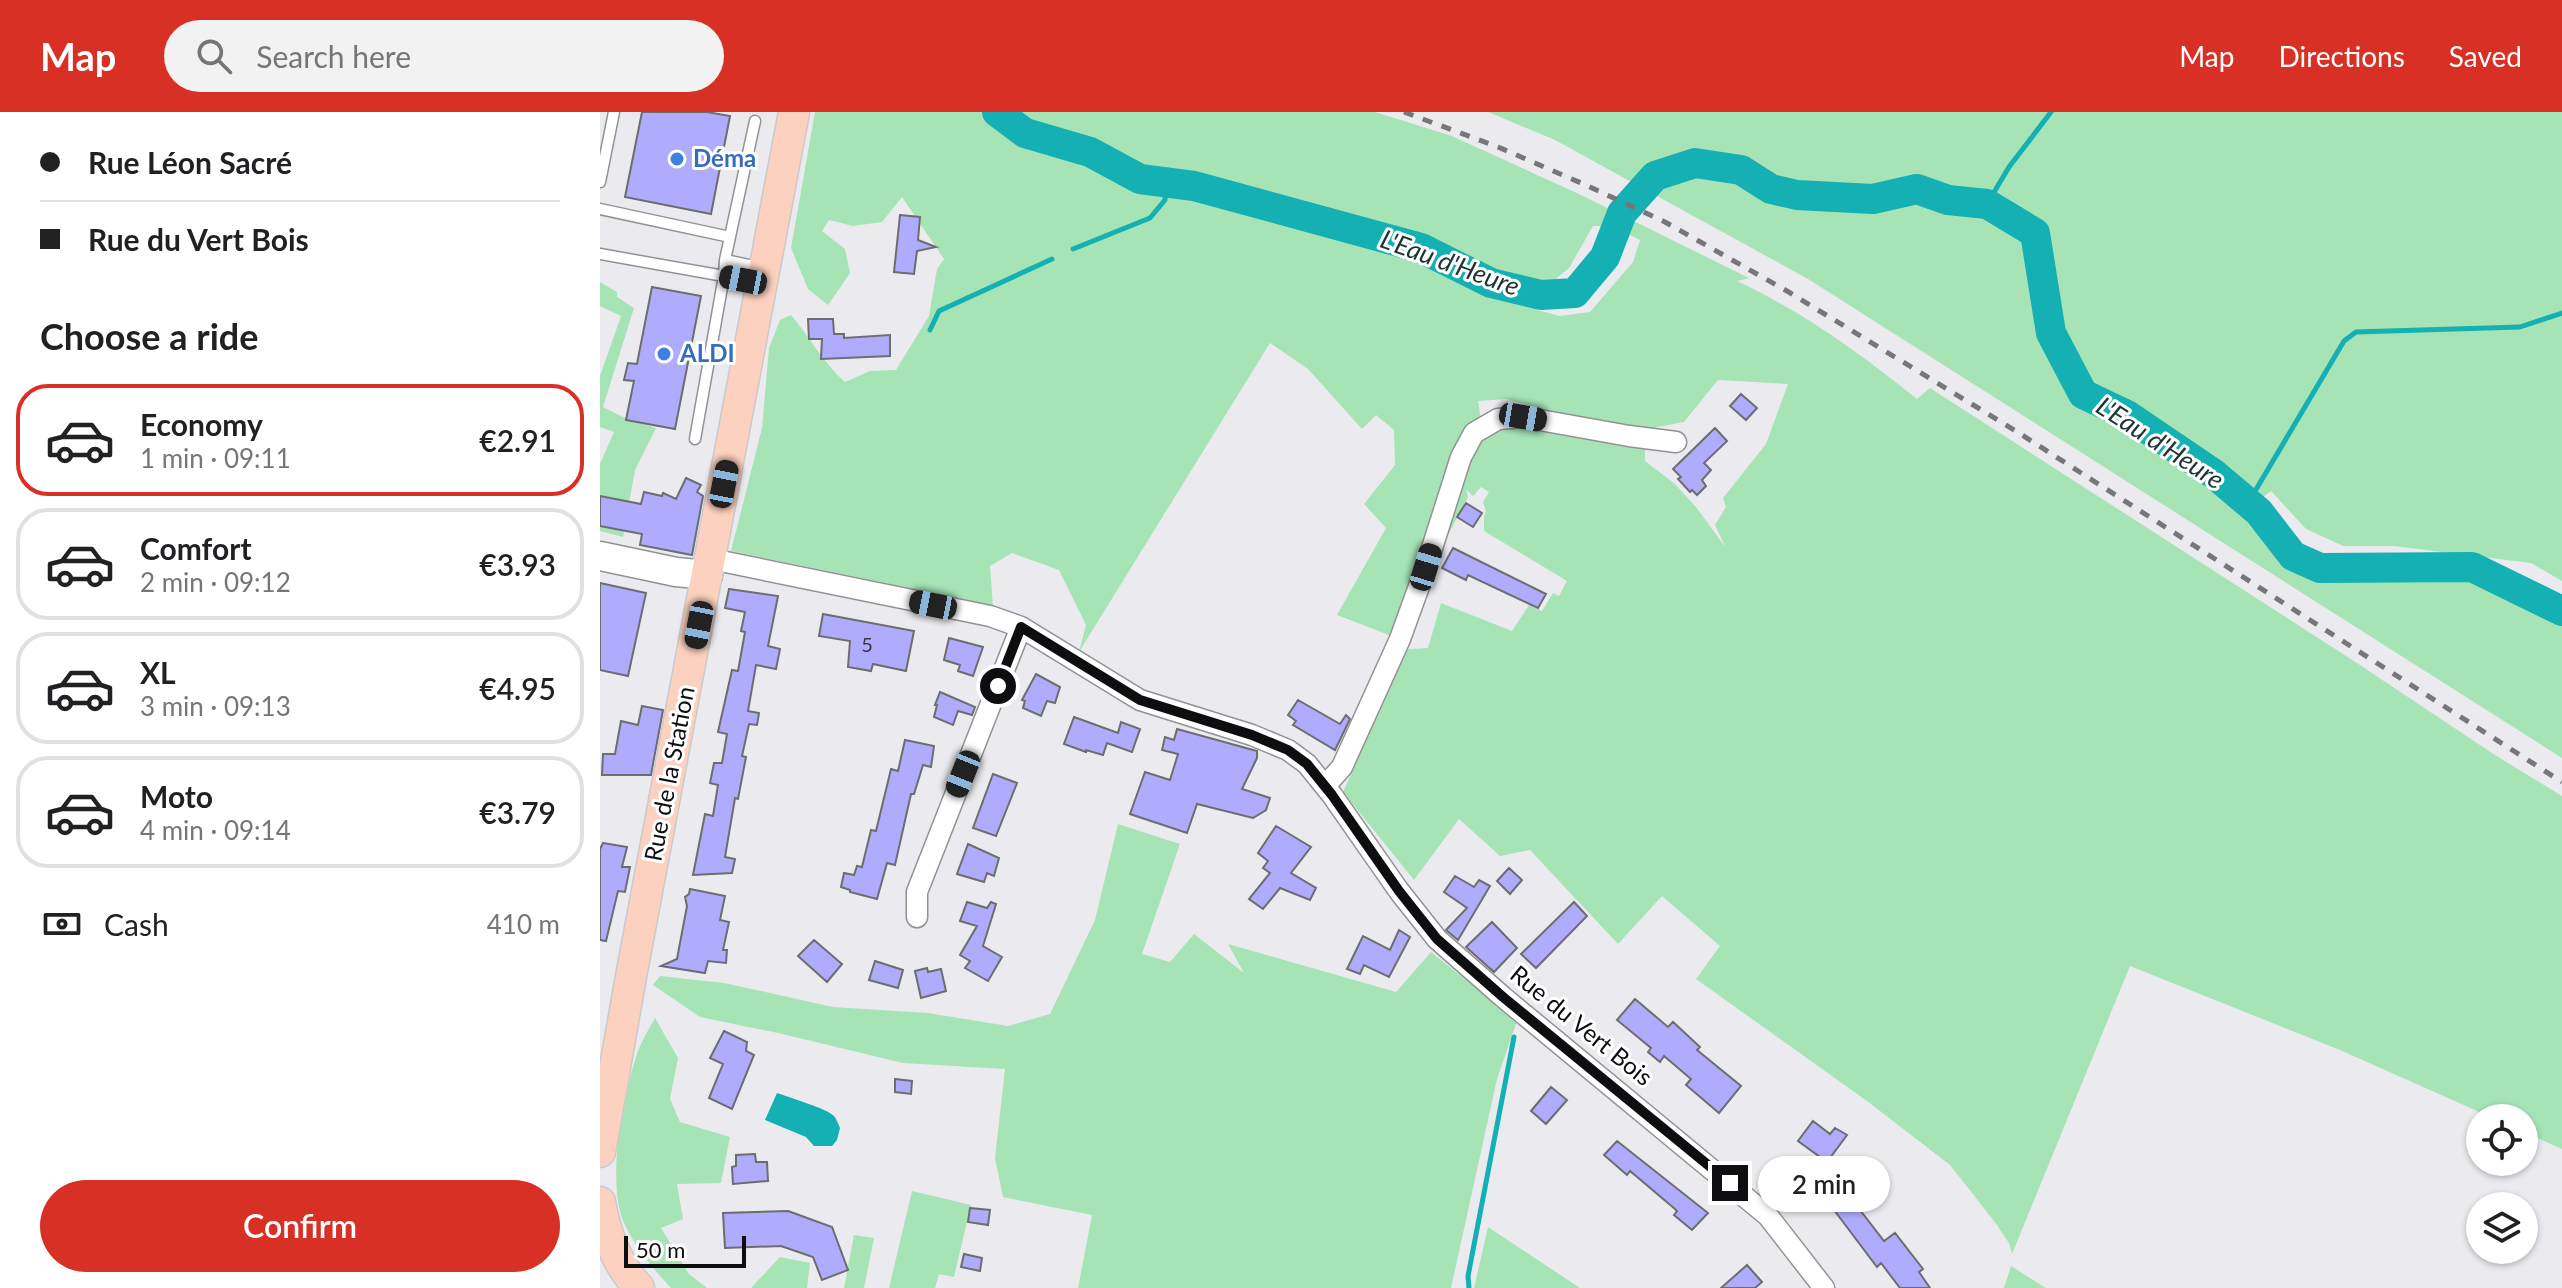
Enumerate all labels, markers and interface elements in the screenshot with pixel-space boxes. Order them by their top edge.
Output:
search box [164,20,724,92]
text: Map [40,33,116,79]
icon: search [192,34,236,78]
text: Search here [256,38,411,74]
text: Map [2179,39,2234,73]
text: Directions [2278,39,2405,73]
text: Saved [2449,39,2522,73]
place label: Déma [693,143,756,172]
text: Rue Léon Sacré [88,144,292,180]
marker: Déma [668,150,686,168]
text: Rue du Vert Bois [88,221,309,257]
water label: L'Eau d'Heure [1376,222,1524,302]
car [717,264,769,296]
text: Choose a ride [40,314,259,358]
place label: ALDI [679,338,735,367]
marker: ALDI [655,345,673,363]
water label: L'Eau d'Heure [2091,389,2230,495]
car [1497,401,1549,433]
icon: car [44,404,116,476]
text: Economy [140,406,263,442]
text: €2.91 [479,422,556,458]
text: 1 min · 09:11 [140,442,291,474]
car [708,458,740,510]
icon: car [44,528,116,600]
text: Comfort [140,530,252,566]
car [1408,541,1444,593]
text: €3.93 [479,546,556,582]
text: 2 min · 09:12 [140,566,291,598]
car [907,589,959,621]
car [683,599,715,651]
house number: 5 [861,632,873,656]
icon: car [44,652,116,724]
text: XL [140,654,176,690]
route start [980,668,1016,704]
text: €4.95 [479,670,556,706]
street label: Rue de la Station [637,684,700,864]
text: 3 min · 09:13 [140,690,291,722]
car [943,747,983,801]
icon: car [44,776,116,848]
text: Moto [140,778,213,814]
text: €3.79 [479,794,556,830]
text: 4 min · 09:14 [140,814,291,846]
icon: cash [40,902,84,946]
text: Cash [104,906,169,942]
text: 410 m [487,908,560,940]
street label: Rue du Vert Bois [1505,959,1659,1091]
map controls [2466,1104,2538,1264]
button: locate [2466,1104,2538,1176]
callout: 2 min [1758,1155,1890,1211]
route end [1712,1165,1748,1201]
text: 2 min [1792,1168,1856,1200]
button: Confirm [40,1180,560,1272]
button: layers [2466,1192,2538,1264]
scale bar [624,1232,746,1268]
text: 50 m [636,1236,685,1263]

